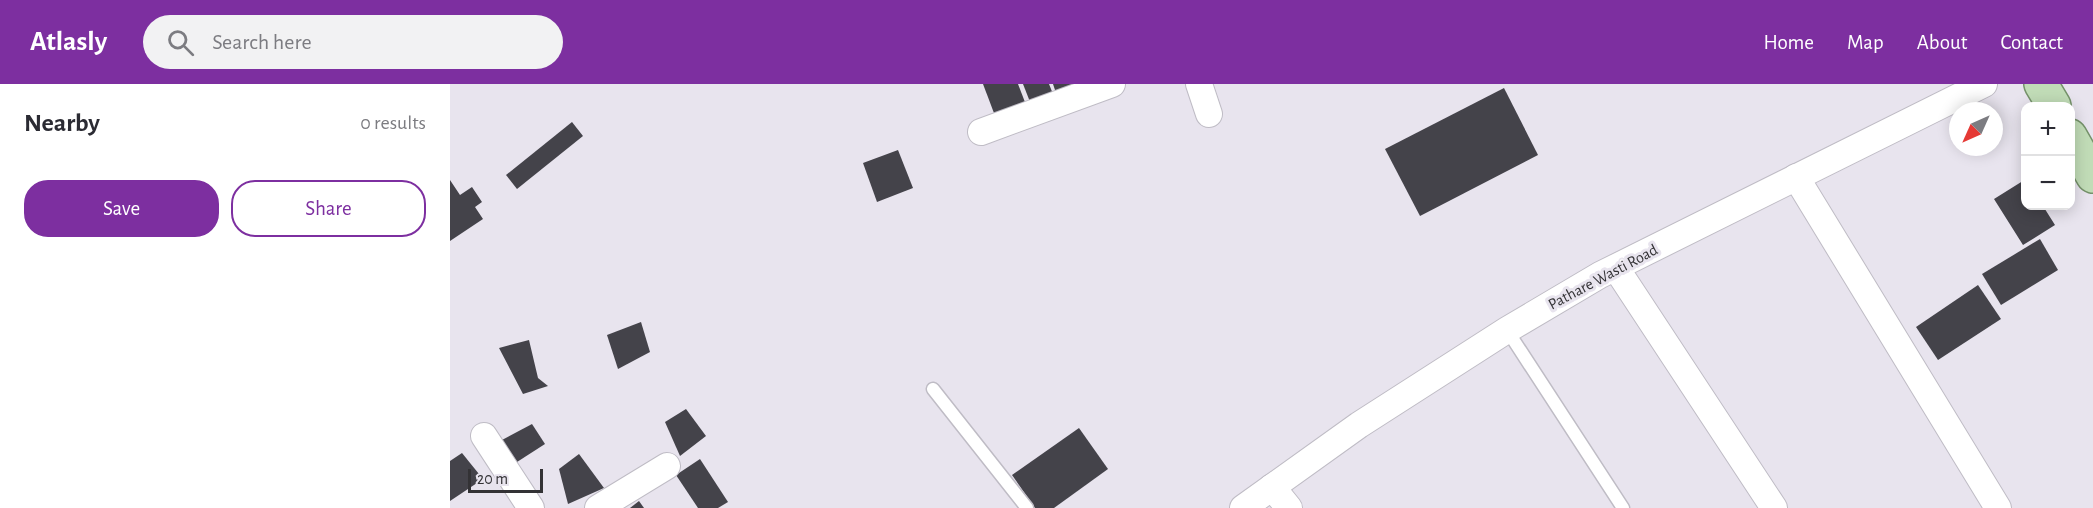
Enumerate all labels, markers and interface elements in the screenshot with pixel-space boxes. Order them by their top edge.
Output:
search box [143,15,563,69]
icon: search [164,26,197,59]
text: Atlasly [30,28,107,56]
text: Search here [212,31,312,53]
text: Home [1763,32,1814,53]
text: Map [1847,32,1884,53]
text: About [1917,32,1967,53]
text: Contact [2000,32,2063,53]
north arrow [1949,102,2003,156]
map controls [2021,102,2075,210]
button: + [2021,102,2075,156]
text: Nearby [24,110,100,136]
text: 0 results [360,113,426,133]
button: − [2021,156,2075,210]
button: Save [24,180,219,237]
button: Share [231,180,426,237]
street label: Pathare Wasti Road [1546,241,1660,313]
scale bar [468,466,543,494]
text: 20 m [477,471,508,487]

